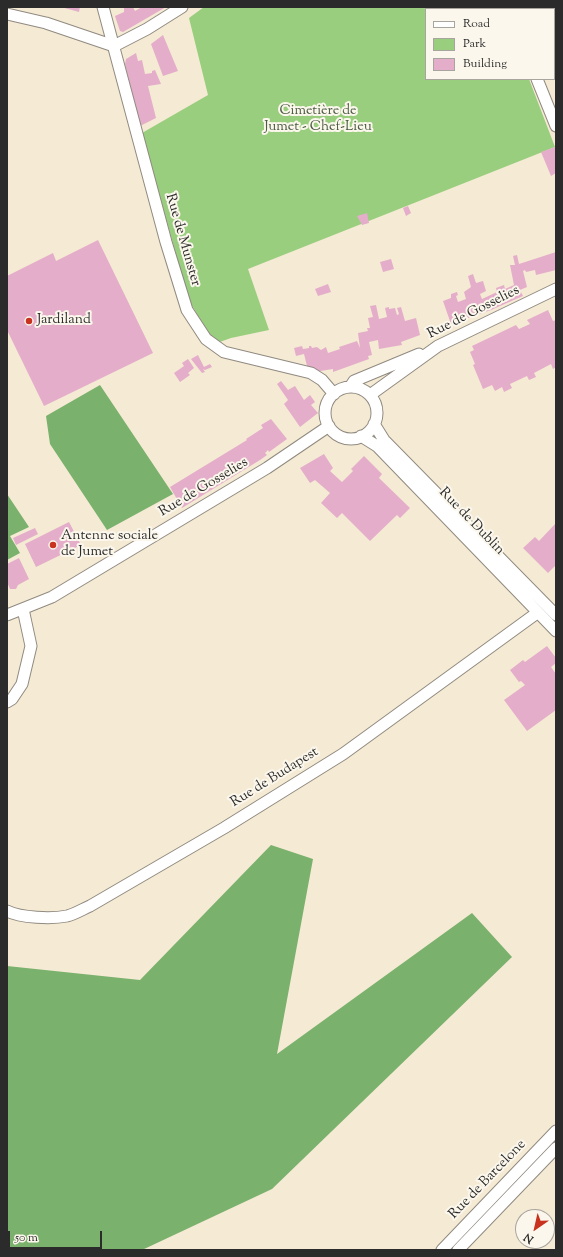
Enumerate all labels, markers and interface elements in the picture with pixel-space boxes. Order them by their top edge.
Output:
legend [425,8,555,80]
text: Road [463,15,490,33]
text: Park [463,35,486,53]
text: Building [463,55,507,73]
park label: Cimetière de Jumet - Chef-Lieu [264,104,372,136]
street label: Rue de Munster [161,192,203,288]
street label: Rue de Gosselies [425,283,523,343]
place label: Jardiland [37,313,91,329]
marker: Jardiland [24,316,34,326]
street label: Rue de Gosselies [156,455,252,521]
street label: Rue de Dublin [435,485,507,559]
place label: Antenne sociale de Jumet [61,529,158,562]
marker: Antenne sociale de Jumet [48,540,58,550]
street label: Rue de Budapest [228,744,322,812]
street label: Rue de Barcelone [446,1137,530,1223]
north arrow [515,1209,555,1249]
scale bar [10,1223,104,1249]
text: 50 m [15,1229,38,1247]
text: N [521,1229,537,1247]

